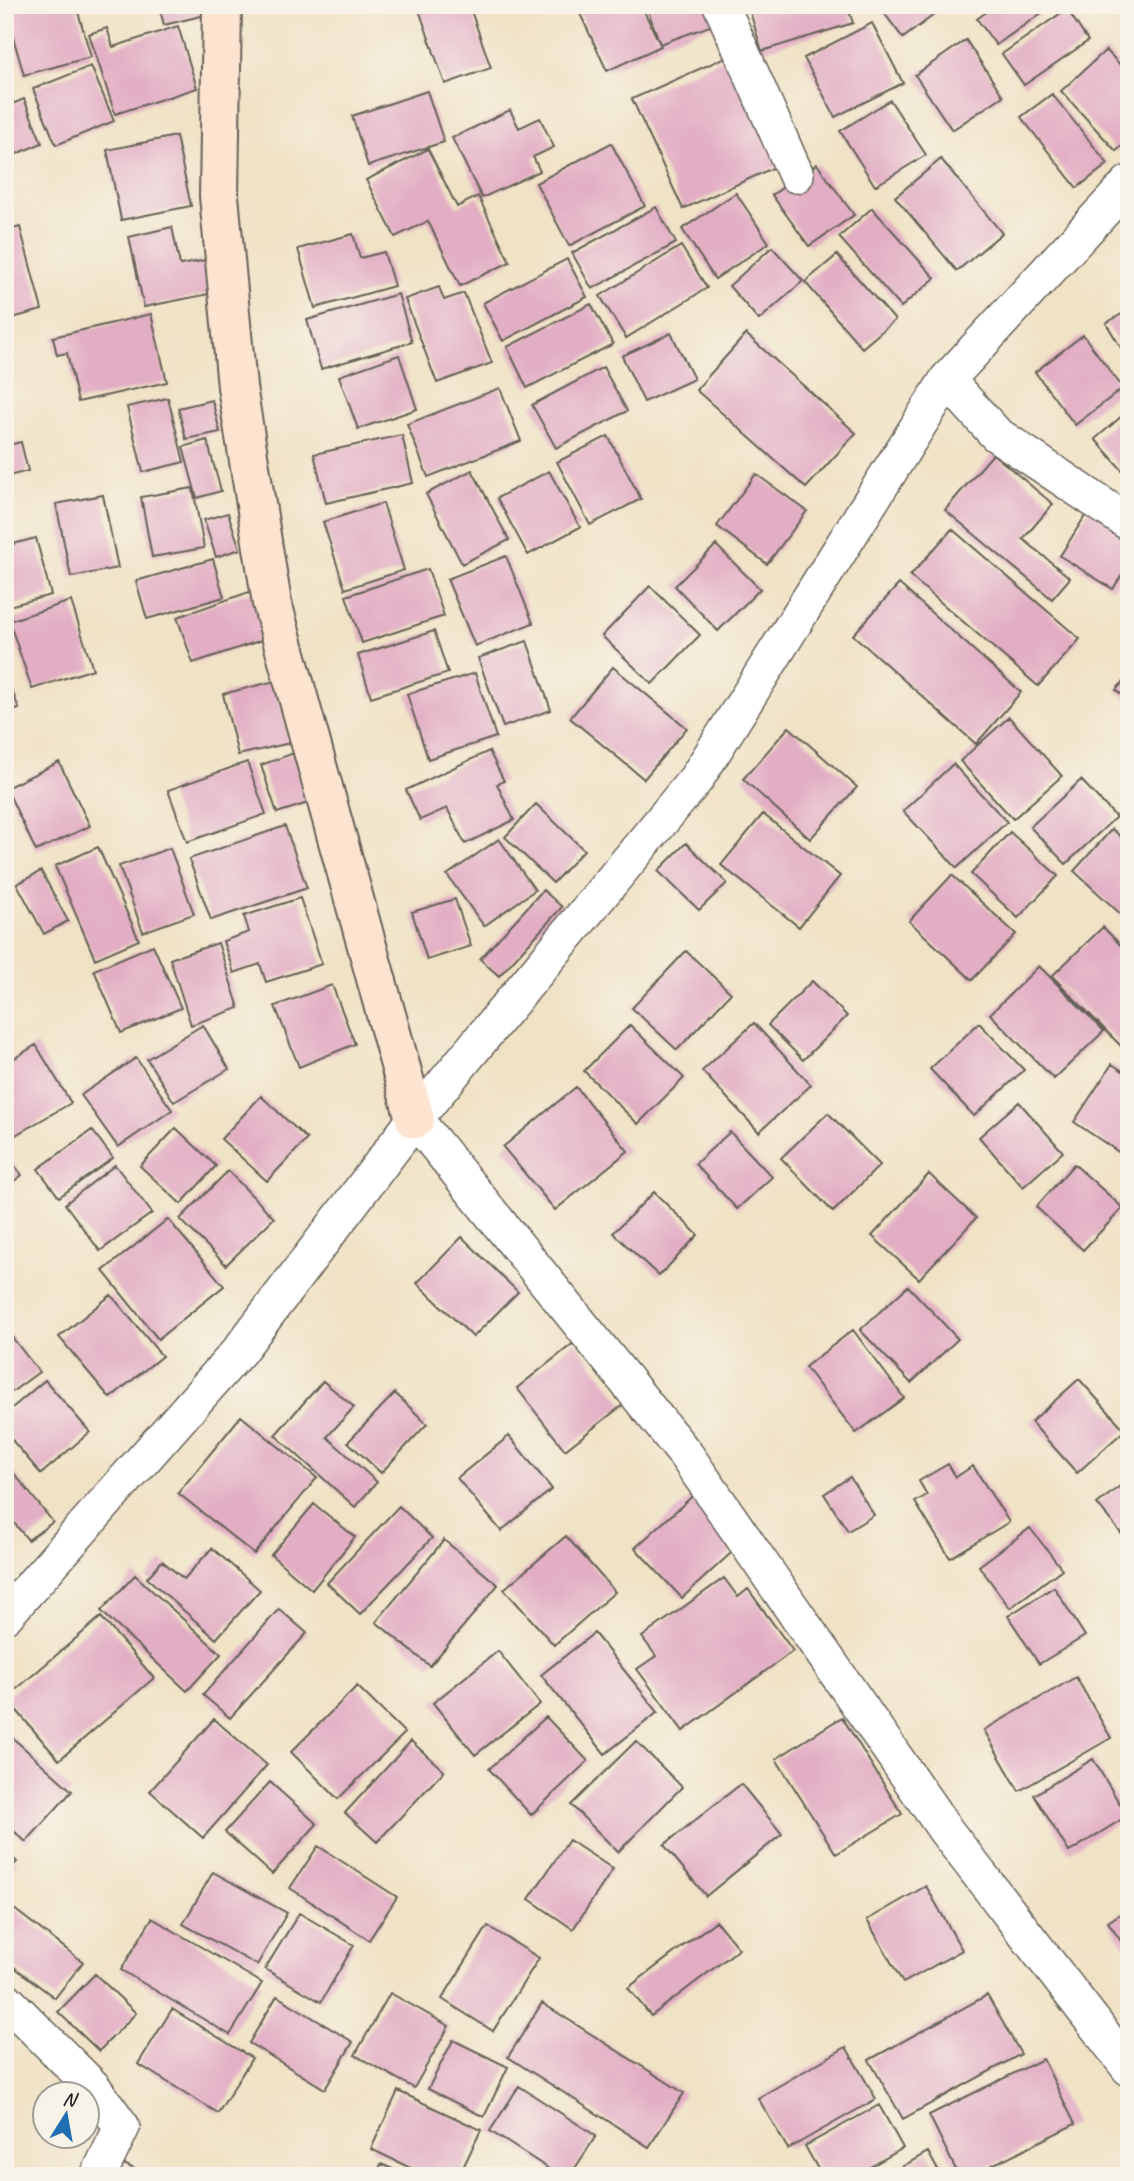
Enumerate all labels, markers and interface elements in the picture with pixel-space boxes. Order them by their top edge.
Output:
north arrow [32,2080,102,2150]
text: N [61,2086,80,2113]

